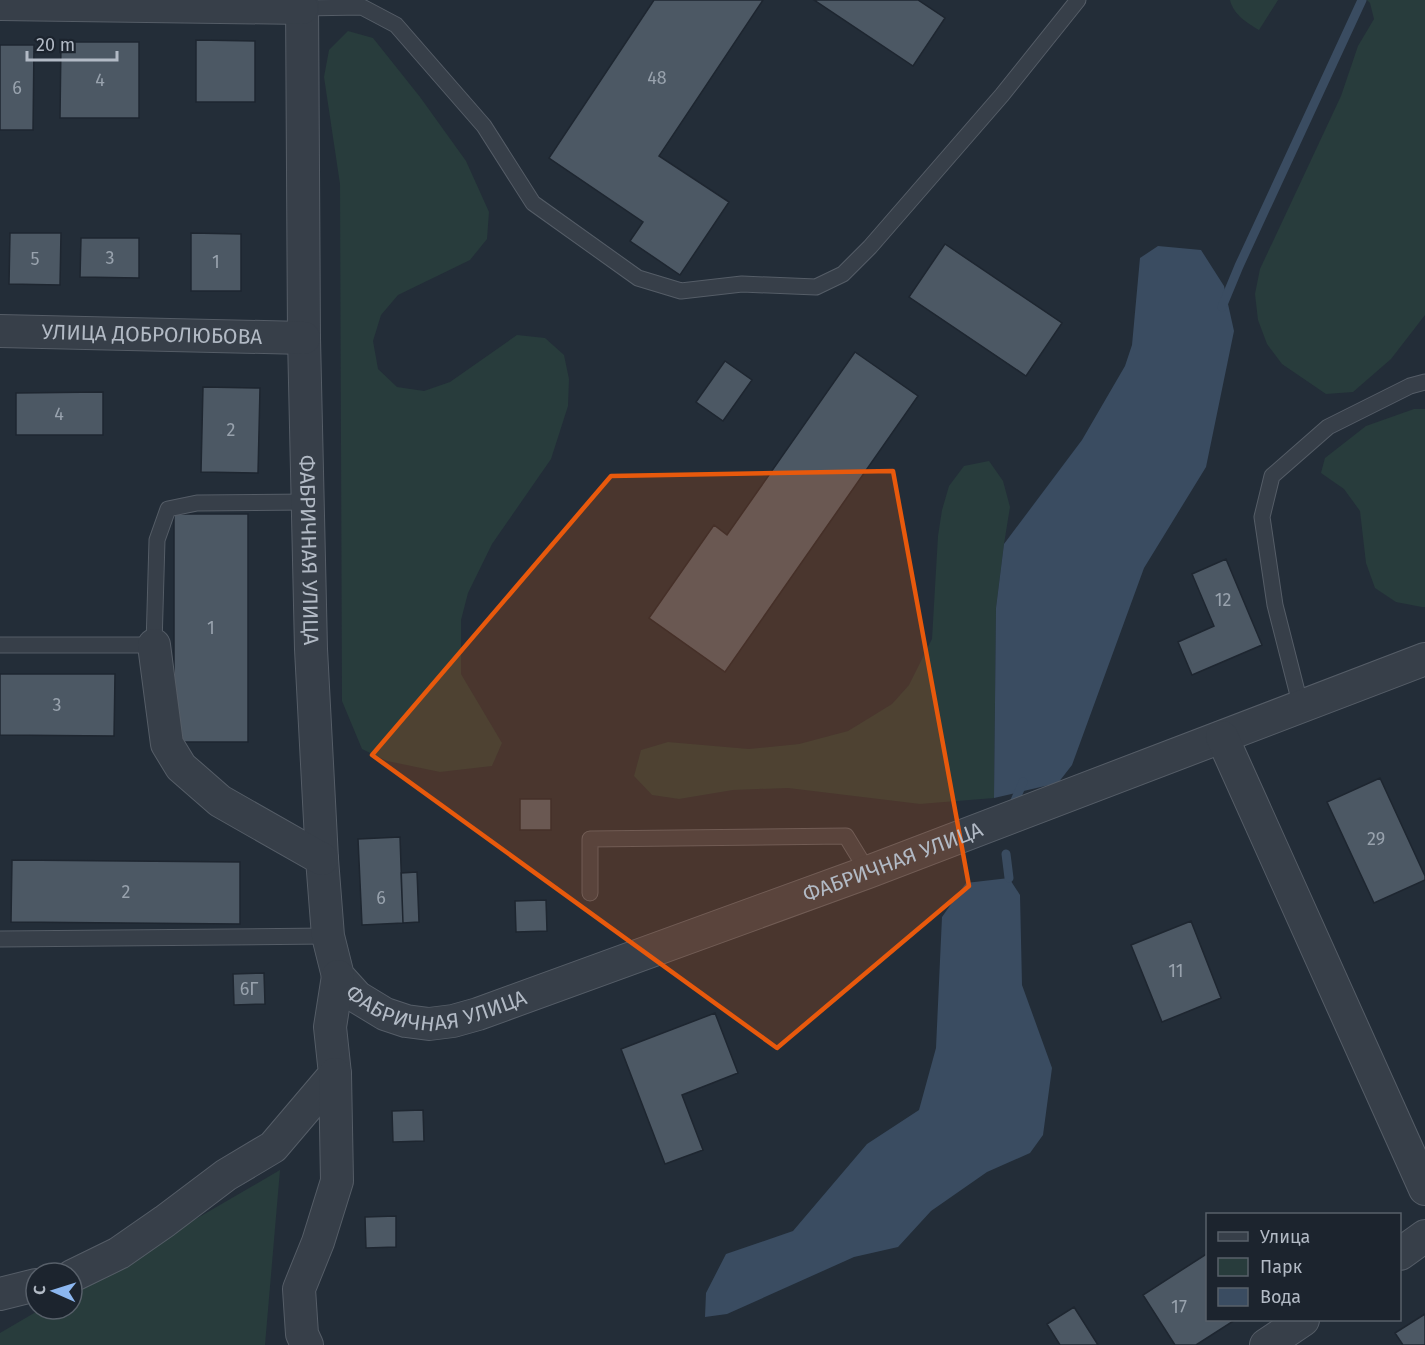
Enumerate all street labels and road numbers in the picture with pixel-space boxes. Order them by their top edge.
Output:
street label: УЛИЦА ДОБРОЛЮБОВА [41,319,263,350]
street label: ФАБРИЧНАЯ УЛИЦА [294,455,324,645]
street label: ФАБРИЧНАЯ УЛИЦА [799,816,986,908]
street label: ФАБРИЧНАЯ УЛИЦА [344,969,536,1005]

